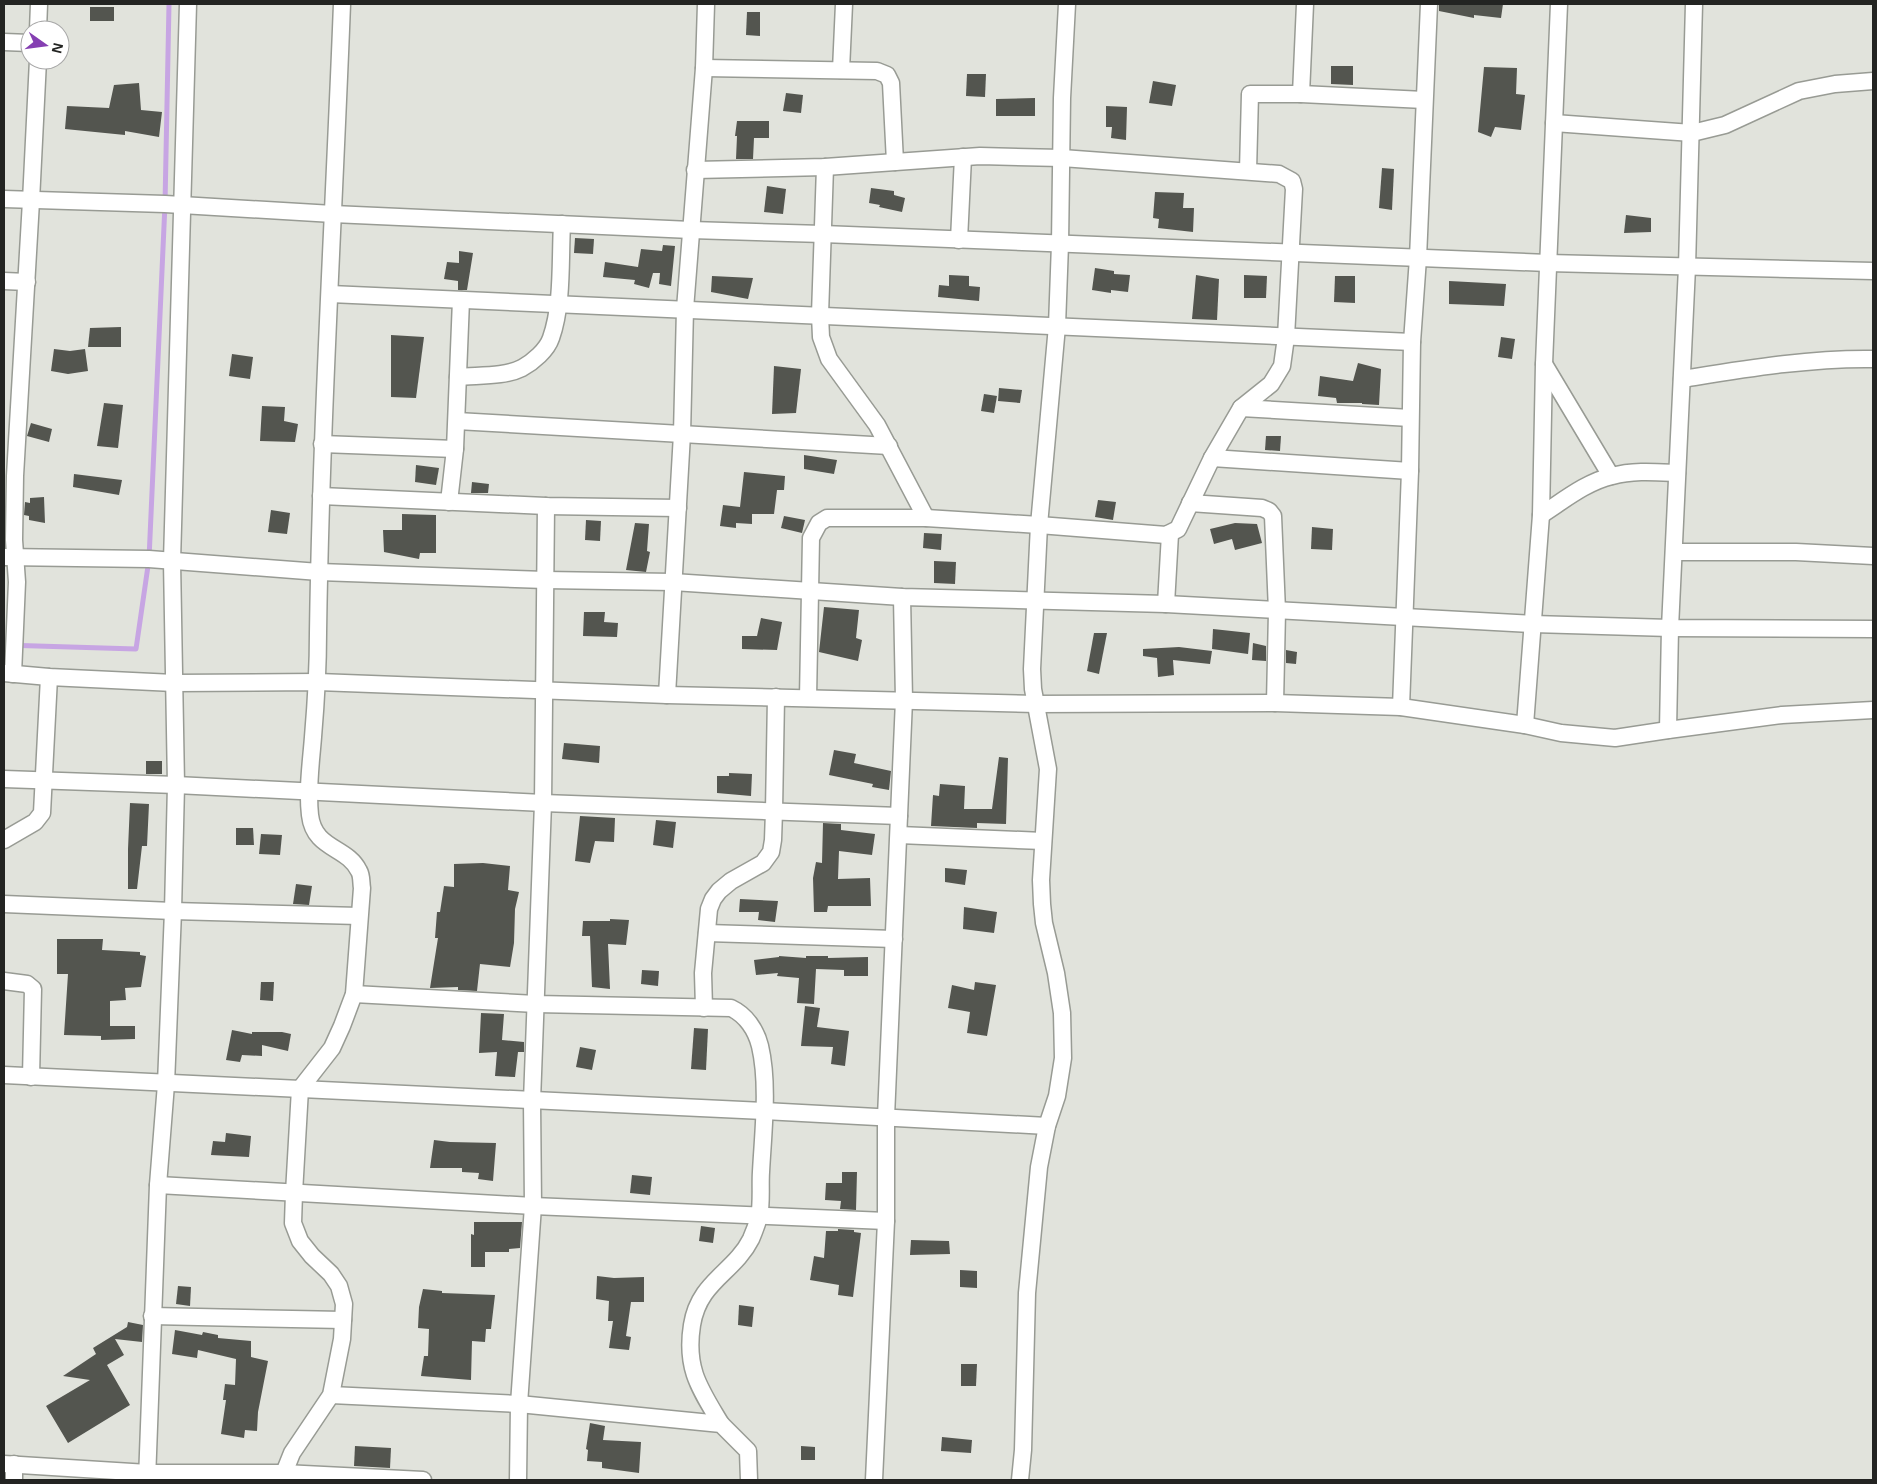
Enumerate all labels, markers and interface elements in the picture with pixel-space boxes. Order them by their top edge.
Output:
north arrow [20,20,70,70]
text: N [49,41,67,55]

